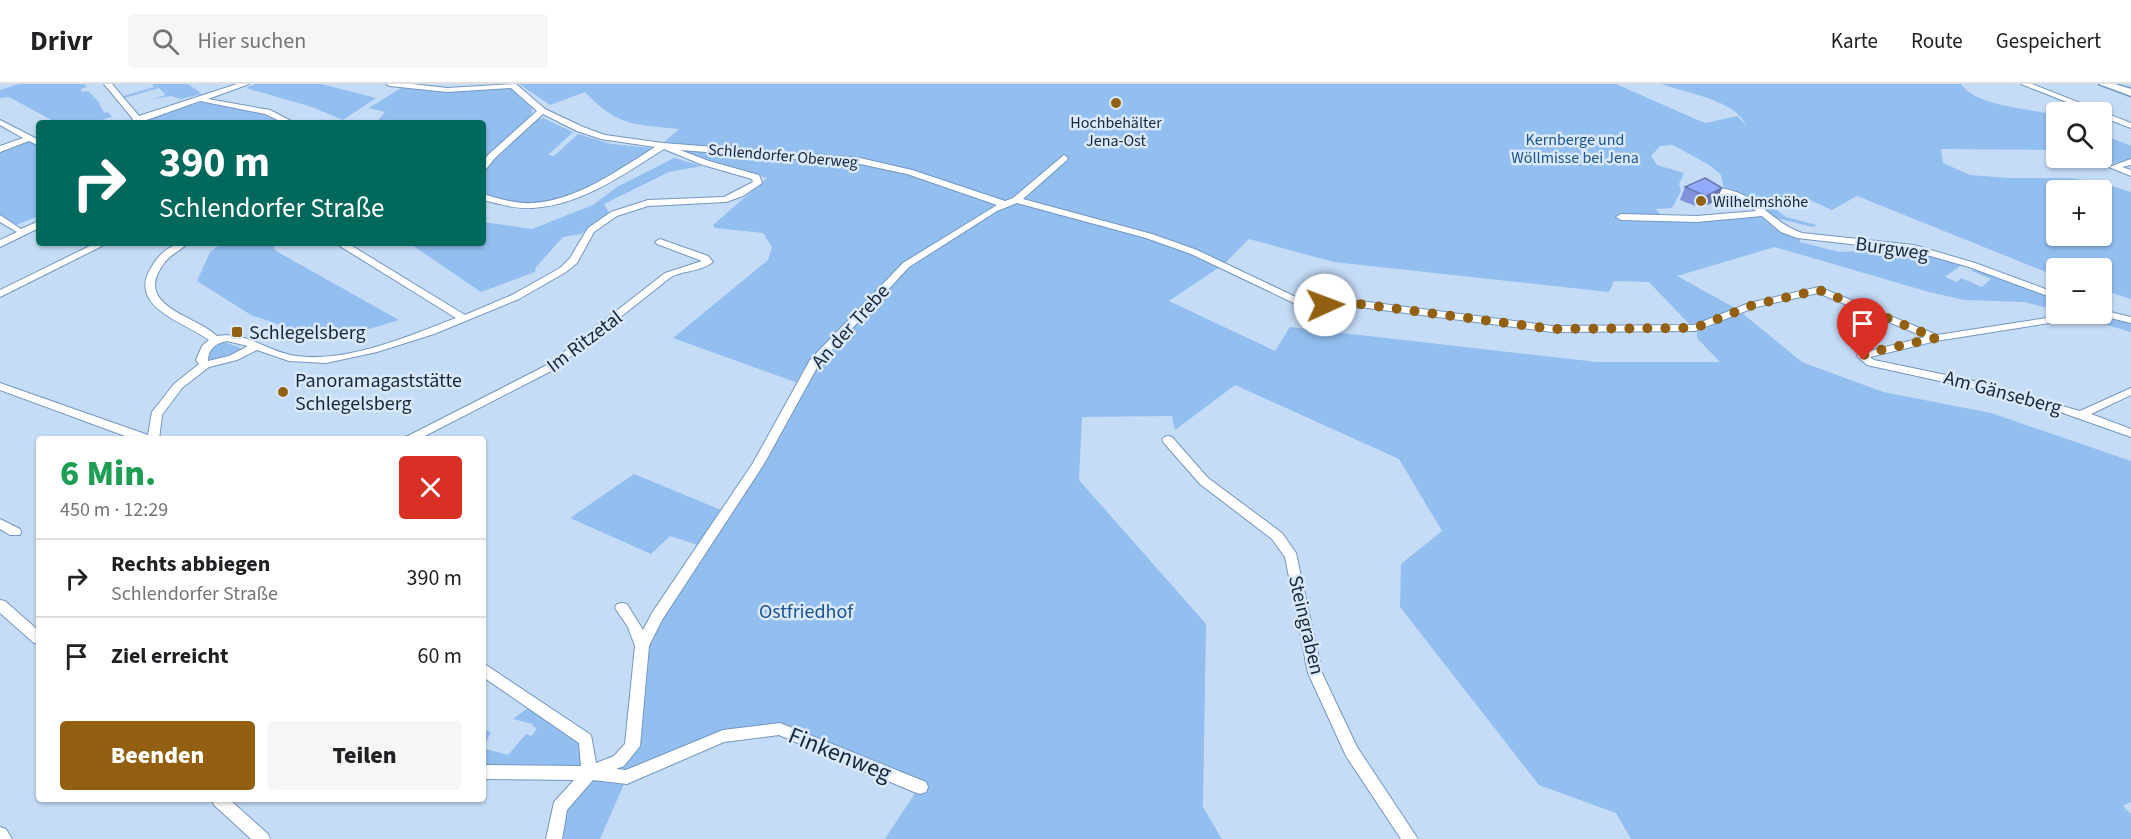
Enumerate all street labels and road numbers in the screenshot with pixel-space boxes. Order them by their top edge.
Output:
street label: Schlendorfer Oberweg [707,138,859,173]
street label: Burgweg [1854,230,1930,268]
street label: An der Trebe [805,278,896,375]
street label: Im Ritzetal [541,304,628,380]
street label: Am Gänseberg [1941,364,2065,422]
street label: Steingraben [1281,573,1331,678]
street label: Finkenweg [783,718,897,791]

